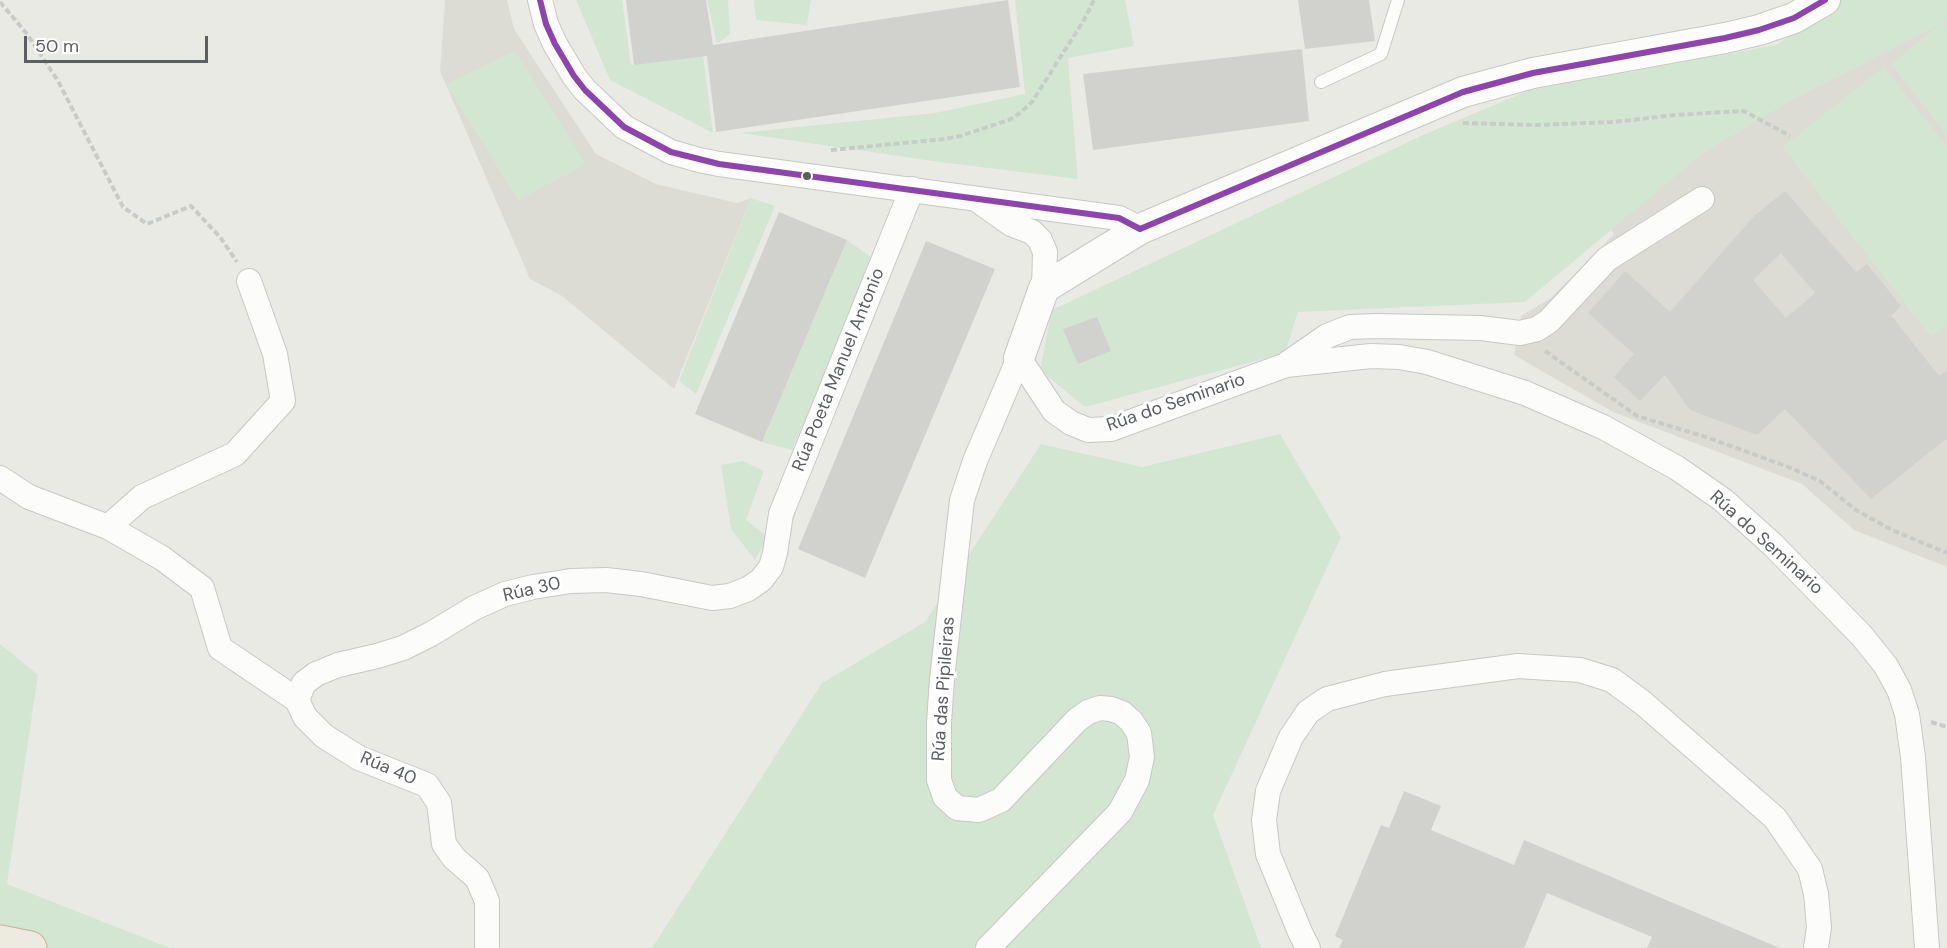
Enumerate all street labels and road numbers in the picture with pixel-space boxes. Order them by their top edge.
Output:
street label: Rúa Poeta Manuel Antonio [788,265,890,475]
street label: Rúa do Seminario [1104,369,1248,437]
street label: Rúa do Seminario [1705,486,1827,600]
street label: Rúa 30 [501,573,563,607]
street label: Rúa das Pipileiras [928,616,960,762]
street label: Rúa 40 [357,748,419,790]

